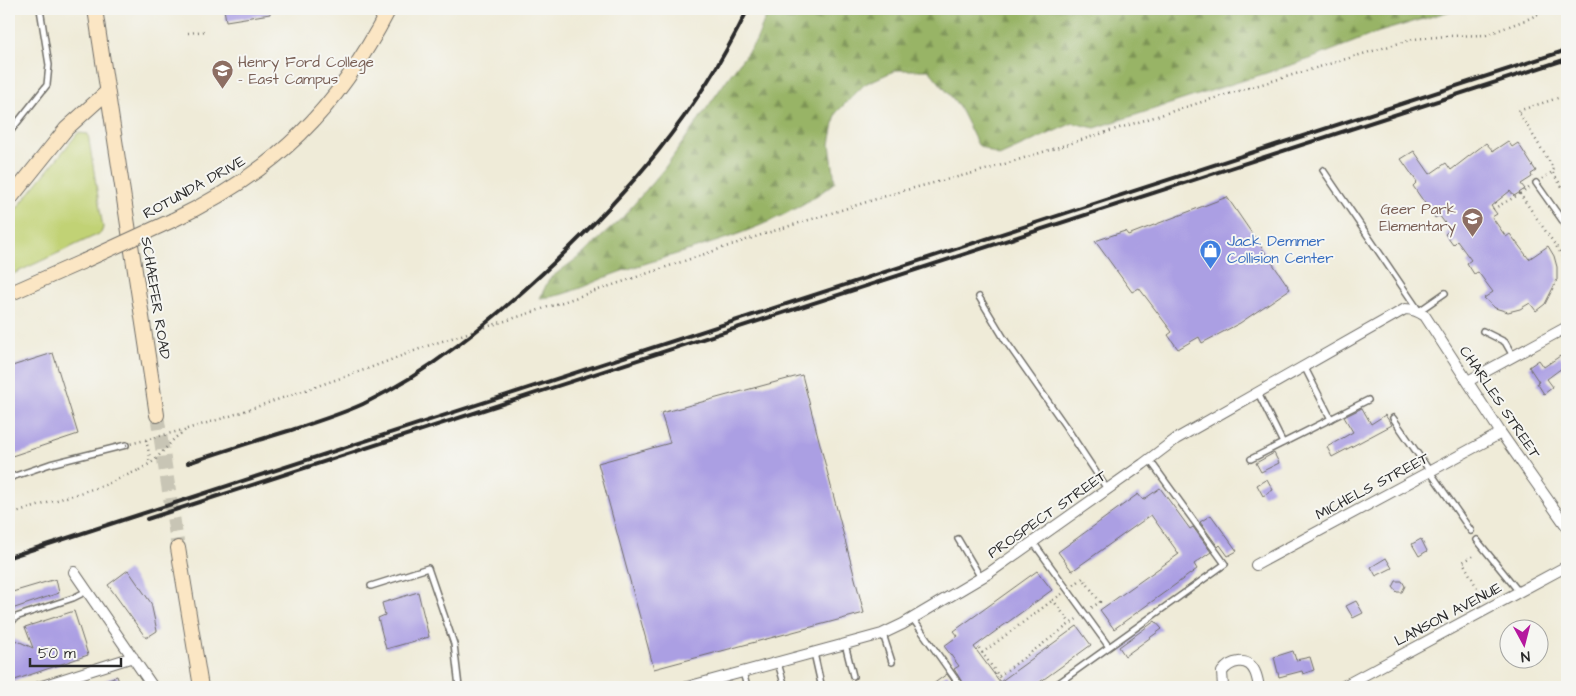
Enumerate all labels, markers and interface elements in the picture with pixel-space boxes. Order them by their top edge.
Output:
place label: Henry Ford College - East Campus [238,52,374,90]
school or university icon: Henry Ford College - East Campus [210,59,234,90]
street label: ROTUNDA DRIVE [139,151,249,224]
place label: Geer Park Elementary [1379,199,1456,238]
school or university icon: Geer Park Elementary [1460,206,1484,237]
place label: Jack Demmer Collision Center [1227,231,1333,269]
street label: SCHAEFER ROAD [135,235,176,361]
shop icon: Jack Demmer Collision Center [1199,238,1223,269]
street label: CHARLES STREET [1454,342,1545,463]
street label: MICHELS STREET [1312,447,1433,525]
street label: PROSPECT STREET [983,465,1112,563]
street label: LANSON AVENUE [1391,577,1506,652]
north arrow [1498,618,1548,668]
scale bar [30,636,121,668]
text: 50 m [38,643,76,664]
text: N [1520,645,1531,666]

